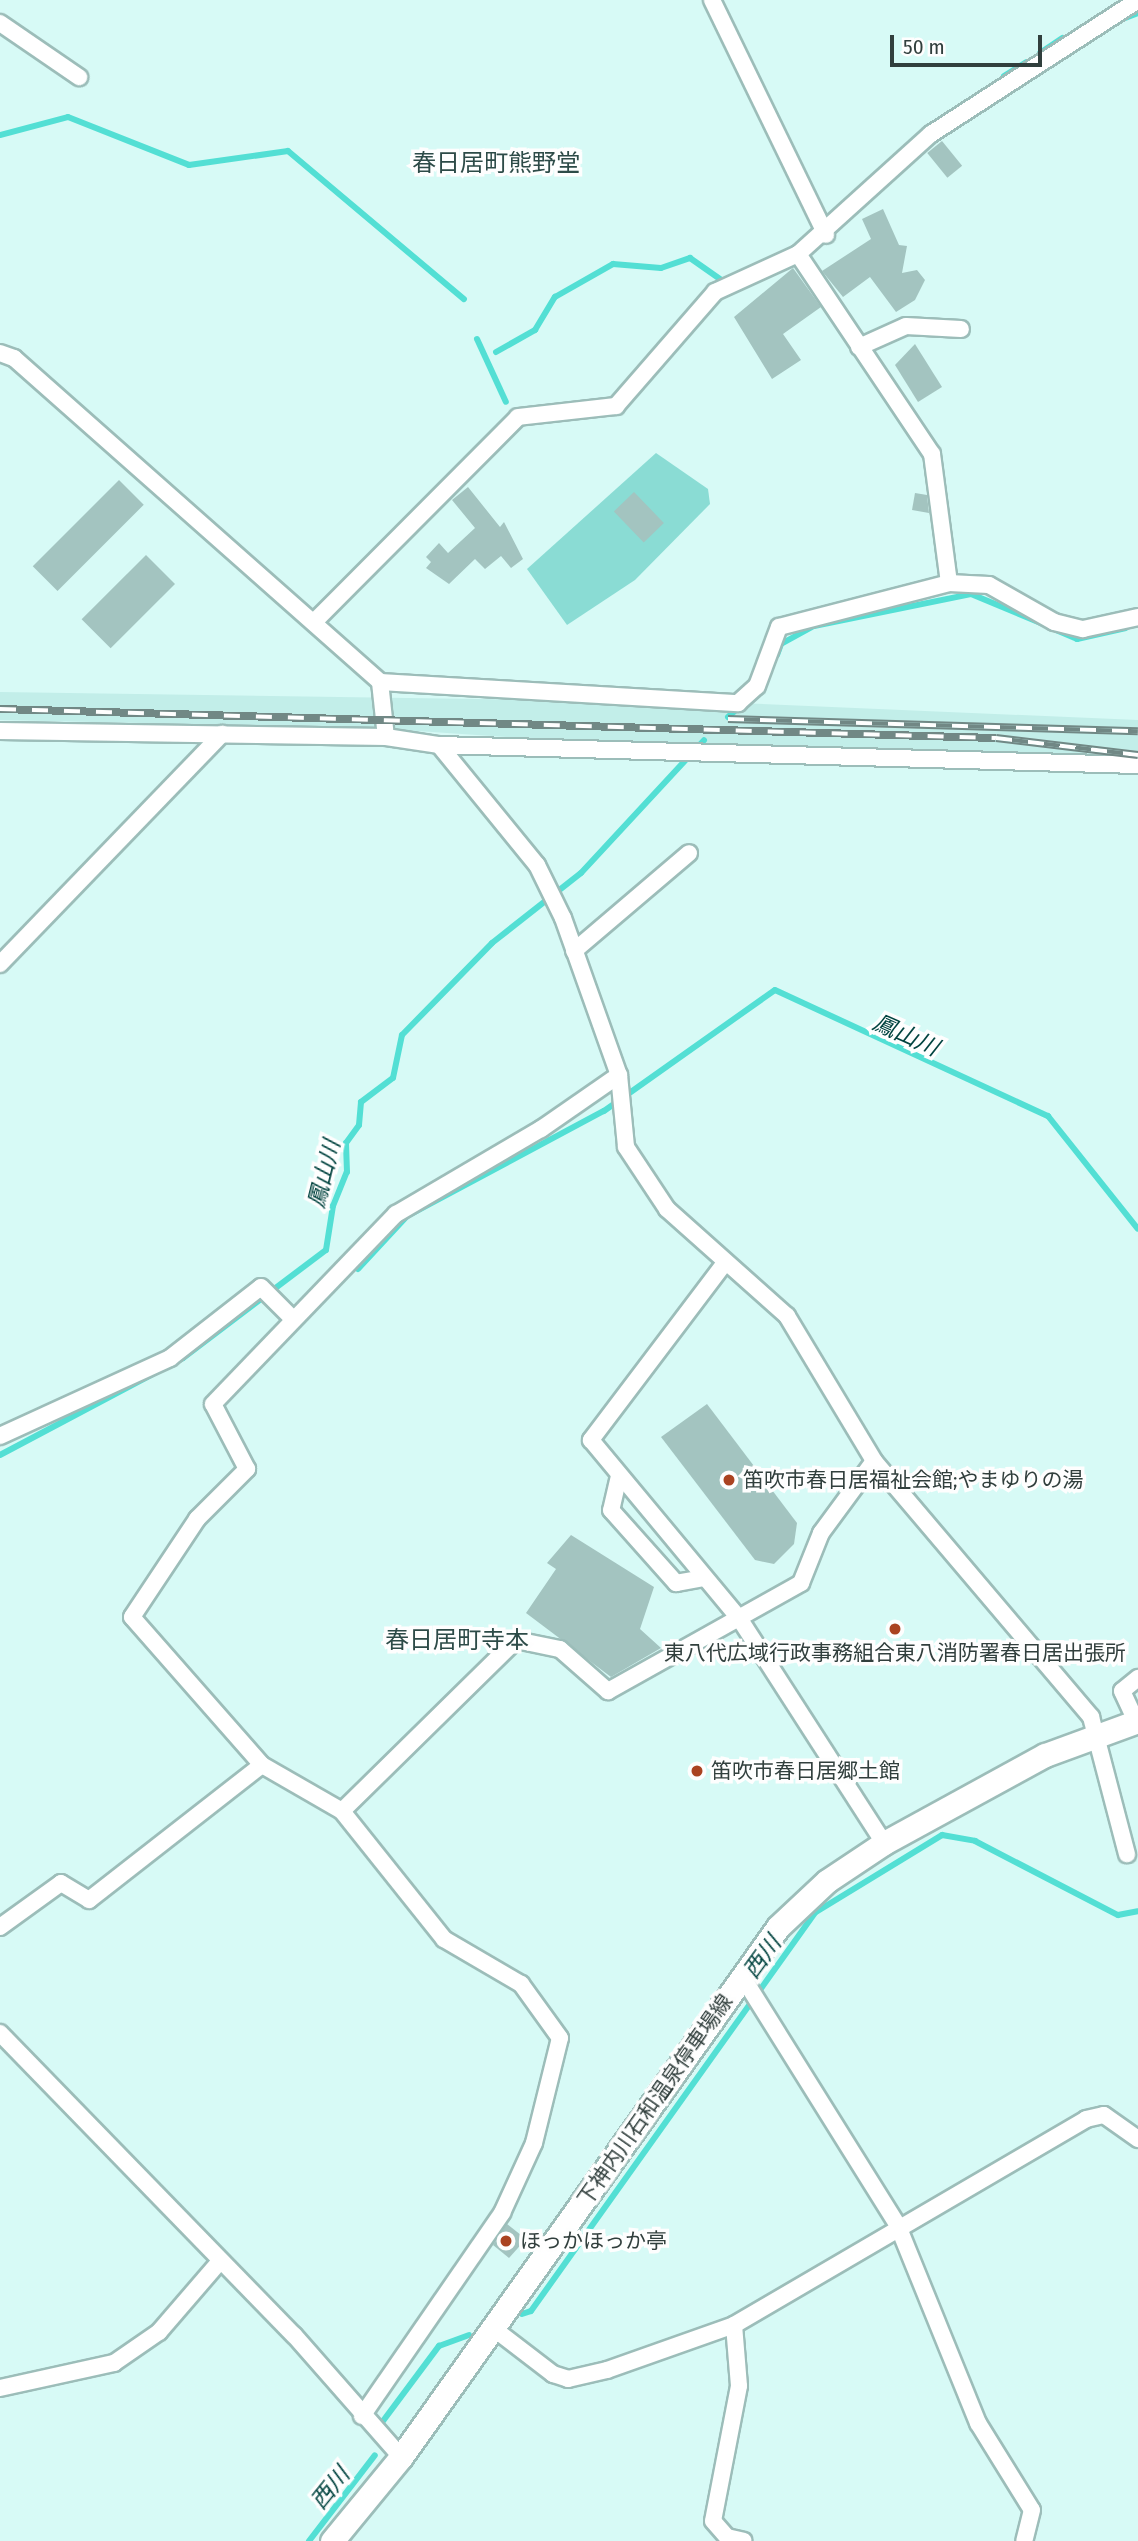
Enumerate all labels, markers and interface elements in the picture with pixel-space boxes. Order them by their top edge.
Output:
scale bar [893,21,1045,65]
text: 50 m [903,34,945,60]
district label: 春日居町熊野堂 [412,150,580,178]
water label: 鳳山川 [869,1008,943,1062]
water label: 鳳山川 [302,1137,346,1211]
place label: 笛吹市春日居福祉会館;やまゆりの湯 [743,1467,1083,1493]
marker: 笛吹市春日居福祉会館;やまゆりの湯 [721,1472,737,1488]
marker: 東八代広域行政事務組合東八消防署春日居出張所 [887,1621,903,1637]
district label: 春日居町寺本 [385,1627,529,1655]
place label: 東八代広域行政事務組合東八消防署春日居出張所 [664,1640,1126,1666]
place label: 笛吹市春日居郷土館 [711,1758,900,1784]
marker: 笛吹市春日居郷土館 [689,1763,705,1779]
water label: 西川 [737,1930,787,1984]
street label: 下神内川石和温泉停車場線 [572,1990,738,2210]
place label: ほっかほっか亭 [520,2228,667,2254]
marker: ほっかほっか亭 [498,2233,514,2249]
water label: 西川 [305,2461,355,2515]

